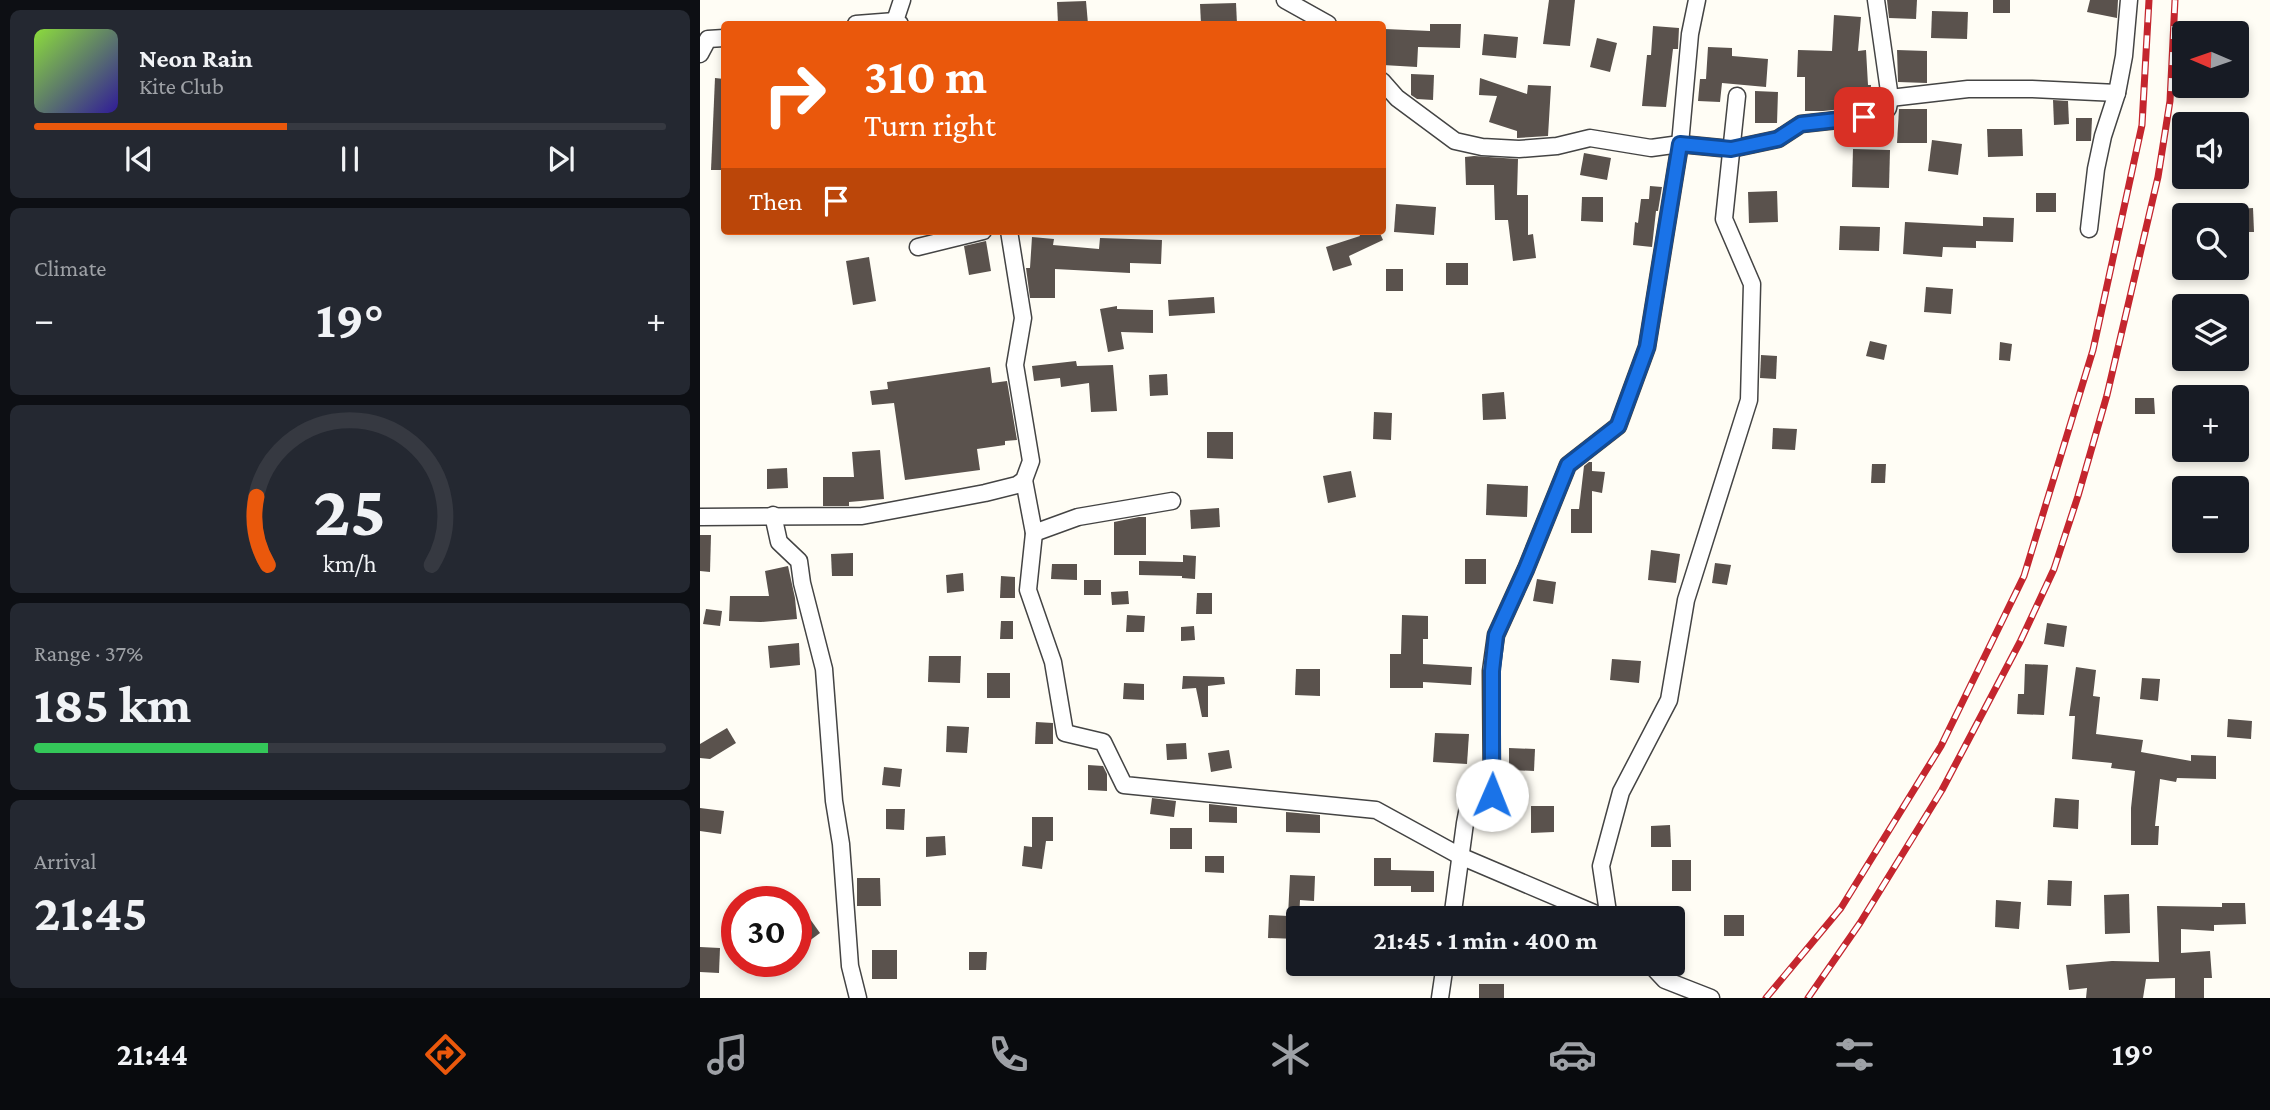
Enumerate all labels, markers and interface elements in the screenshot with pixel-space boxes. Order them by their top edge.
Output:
north arrow [2172,21,2249,98]
map controls [2172,21,2249,553]
text: Neon Rain [139,44,253,73]
icon: right [749,49,840,140]
text: 310 m [864,49,987,104]
text: Kite Club [139,73,224,99]
pin [1834,87,1894,147]
icon: arrive [1845,98,1883,136]
text: Turn right [864,107,996,143]
button: sound [2172,112,2249,189]
icon: previous [120,140,158,178]
icon: pause [331,140,369,178]
icon: next [542,140,580,178]
icon: arrive [817,182,855,220]
text: Then [749,187,803,216]
button: search [2172,203,2249,280]
text: Climate [34,255,106,281]
text: 19° [316,290,384,348]
button: layers [2172,294,2249,371]
text: − [34,298,54,340]
text: + [646,298,666,340]
button: + [2172,385,2249,462]
text: 25 [314,470,386,551]
button: − [2172,476,2249,553]
text: km/h [323,550,377,577]
text: Range · 37% [34,640,143,666]
text: 185 km [34,675,191,733]
position arrow [1455,758,1529,832]
text: Arrival [34,848,97,874]
text: 21:45 [34,883,148,941]
speed limit sign: 30 [721,886,812,977]
text: 21:45 · 1 min · 400 m [1374,926,1597,955]
icon: directions [421,1030,470,1079]
icon: music [703,1030,752,1079]
icon: phone [984,1030,1033,1079]
icon: climate [1266,1030,1315,1079]
icon: car [1548,1030,1597,1079]
icon: filters [1830,1030,1879,1079]
text: 21:44 [116,1036,188,1072]
text: 19° [2112,1036,2154,1072]

